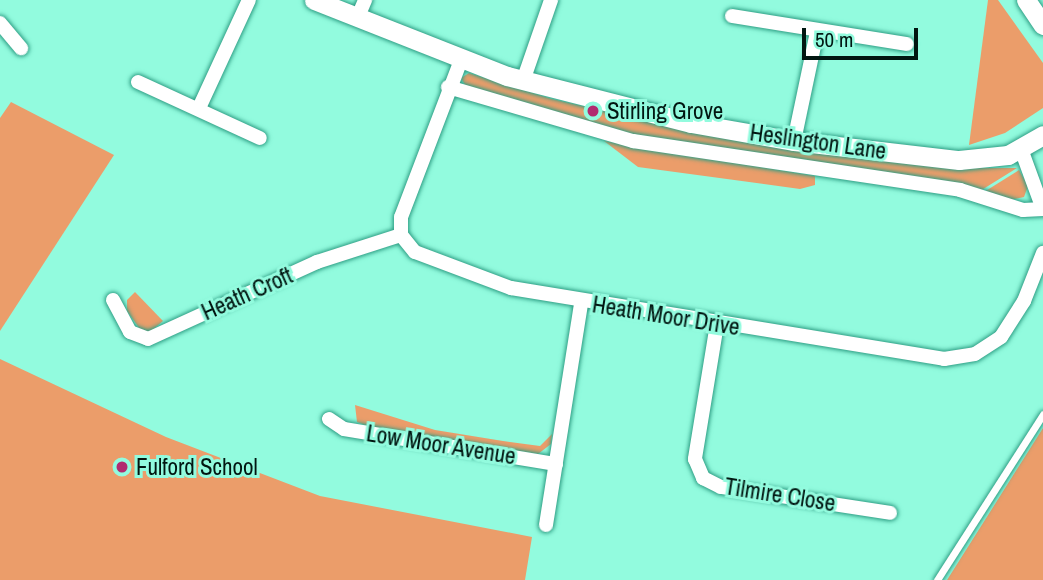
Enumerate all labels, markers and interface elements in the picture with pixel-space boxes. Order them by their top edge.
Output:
scale bar [805,14,920,58]
text: 50 m [815,25,853,54]
place label: Stirling Grove [607,97,723,125]
marker: Stirling Grove [585,103,601,119]
street label: Heslington Lane [748,119,888,165]
street label: Heath Croft [197,262,297,326]
street label: Heath Moor Drive [590,291,742,341]
street label: Low Moor Avenue [364,420,518,470]
place label: Fulford School [136,453,258,481]
marker: Fulford School [114,459,130,475]
street label: Tilmire Close [723,473,837,517]

